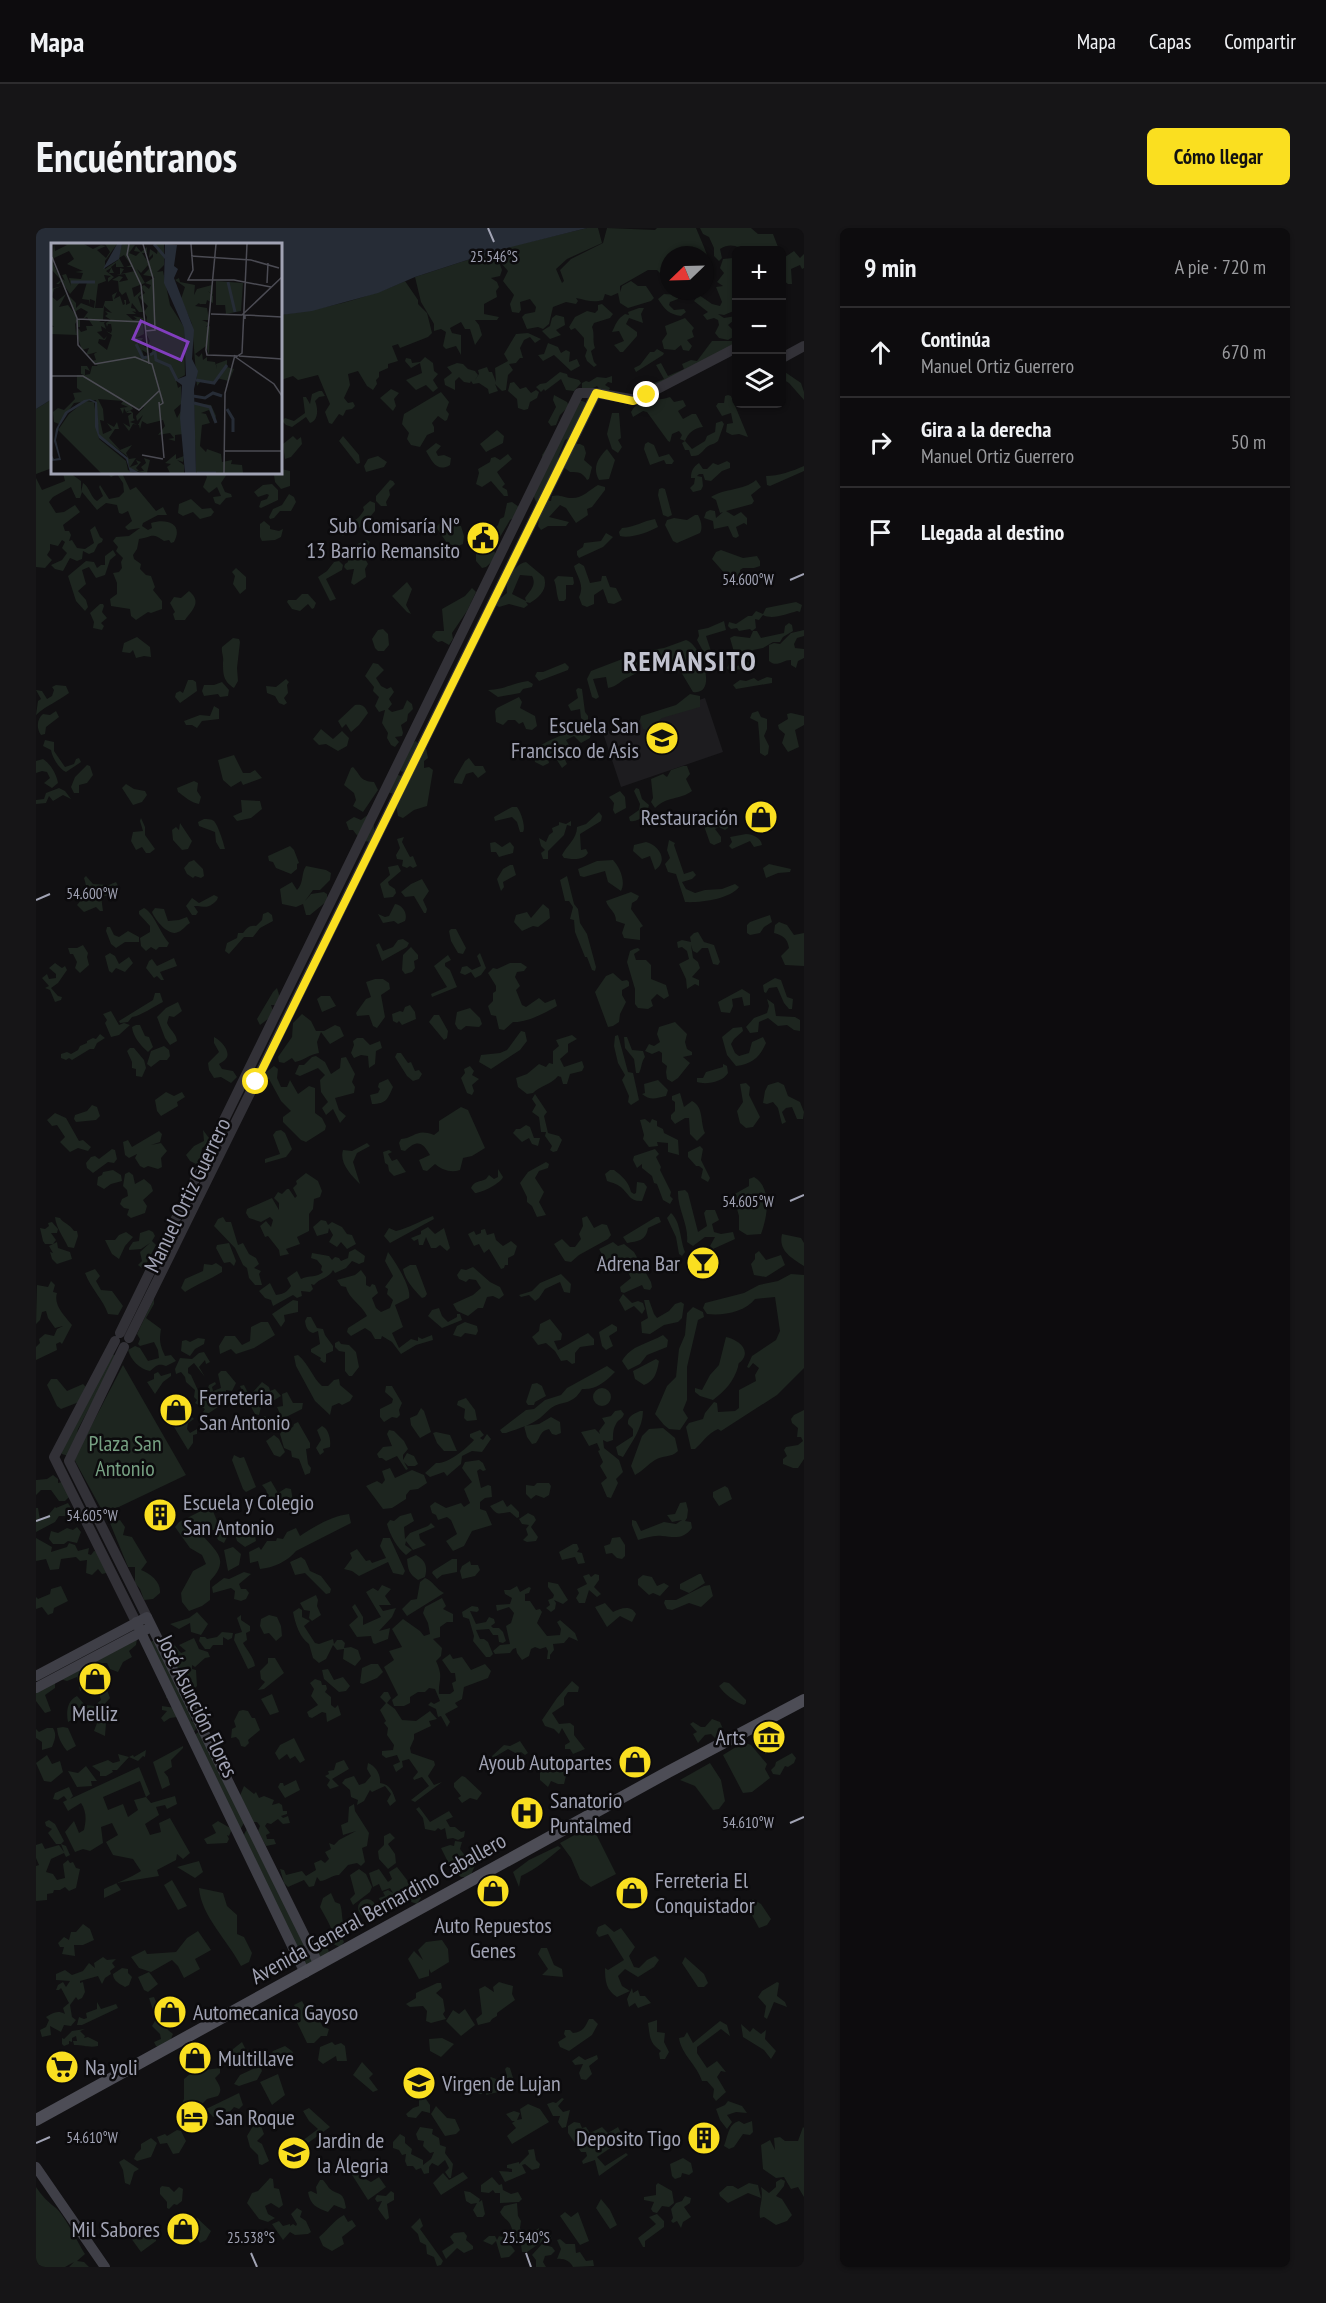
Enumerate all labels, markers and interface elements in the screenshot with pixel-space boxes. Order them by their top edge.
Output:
text: Mapa [30,23,84,60]
text: Mapa [1077,28,1116,55]
text: Capas [1149,28,1191,55]
text: Compartir [1224,28,1296,55]
button: Cómo llegar [1147,128,1290,185]
text: Encuéntranos [36,129,237,184]
inset map [51,243,282,474]
north arrow [660,246,714,300]
map controls [732,246,786,408]
button: + [732,246,786,300]
text: 25.546°S [470,247,518,266]
text: 9 min [864,251,917,284]
text: A pie · 720 m [1175,254,1266,280]
button: − [732,300,786,354]
text: Continúa [921,325,990,353]
icon: ahead [864,336,897,369]
text: 670 m [1222,339,1266,365]
text: Manuel Ortiz Guerrero [921,353,1074,379]
button: layers [732,354,786,408]
route end [633,381,659,407]
text: Gira a la derecha [921,415,1051,443]
icon: right [864,426,897,459]
text: 50 m [1231,429,1266,455]
text: Manuel Ortiz Guerrero [921,443,1074,469]
place label: Sub Comisaría N° 13 Barrio Remansito [306,511,460,564]
icon: arrive [864,516,897,549]
text: Llegada al destino [921,518,1064,546]
public building icon: Sub Comisaría N° 13 Barrio Remansito [465,520,501,556]
text: 54.600°W [722,570,774,589]
district label: REMANSITO [623,642,757,679]
place label: Escuela San Francisco de Asis [511,711,639,764]
school or university icon: Escuela San Francisco de Asis [644,720,680,756]
shop icon: Restauración [743,799,779,835]
place label: Restauración [641,803,738,831]
text: 54.600°W [66,884,118,903]
route start [242,1068,268,1094]
street label: Manuel Ortiz Guerrero [137,1113,237,1277]
text: 54.605°W [722,1192,774,1211]
bar icon: Adrena Bar [685,1245,721,1281]
place label: Adrena Bar [597,1249,680,1277]
place label: Ferreteria San Antonio [199,1383,290,1436]
shop icon: Ferreteria San Antonio [158,1392,194,1428]
park label: Plaza San Antonio [88,1429,162,1482]
place label: Escuela y Colegio San Antonio [183,1488,314,1541]
building icon: Escuela y Colegio San Antonio [142,1497,178,1533]
text: 54.605°W [66,1506,118,1525]
street label: José Asunción Flores [151,1629,245,1782]
shop icon: Melliz [77,1661,113,1697]
place label: Melliz [72,1699,118,1727]
museum icon: Arts [751,1719,787,1755]
place label: Arts [716,1723,746,1751]
shop icon: Ayoub Autopartes [617,1744,653,1780]
place label: Ayoub Autopartes [479,1748,612,1776]
place label: Sanatorio Puntalmed [550,1786,631,1839]
hospital icon: Sanatorio Puntalmed [509,1795,545,1831]
text: 54.610°W [722,1813,774,1832]
street label: Avenida General Bernardino Caballero [245,1826,511,1990]
place label: Ferreteria El Conquistador [655,1866,755,1919]
shop icon: Auto Repuestos Genes [475,1873,511,1909]
shop icon: Ferreteria El Conquistador [614,1875,650,1911]
place label: Auto Repuestos Genes [434,1911,552,1964]
shop icon: Automecanica Gayoso [152,1994,188,2030]
place label: Automecanica Gayoso [193,1998,358,2026]
shop icon: Multillave [177,2040,213,2076]
place label: Multillave [218,2044,294,2072]
supermarket icon: Na yoli [44,2049,80,2085]
place label: Na yoli [85,2053,138,2081]
school or university icon: Virgen de Lujan [401,2065,437,2101]
place label: Virgen de Lujan [441,2069,561,2097]
hotel icon: San Roque [174,2099,210,2135]
place label: San Roque [215,2103,295,2131]
building icon: Deposito Tigo [686,2120,722,2156]
place label: Deposito Tigo [576,2124,681,2152]
place label: Jardin de la Alegria [316,2126,389,2179]
text: 54.610°W [66,2128,118,2147]
school or university icon: Jardin de la Alegria [276,2135,312,2171]
shop icon: Mil Sabores [165,2211,201,2247]
place label: Mil Sabores [72,2215,160,2243]
text: 25.538°S [227,2228,275,2247]
text: 25.540°S [502,2228,550,2247]

